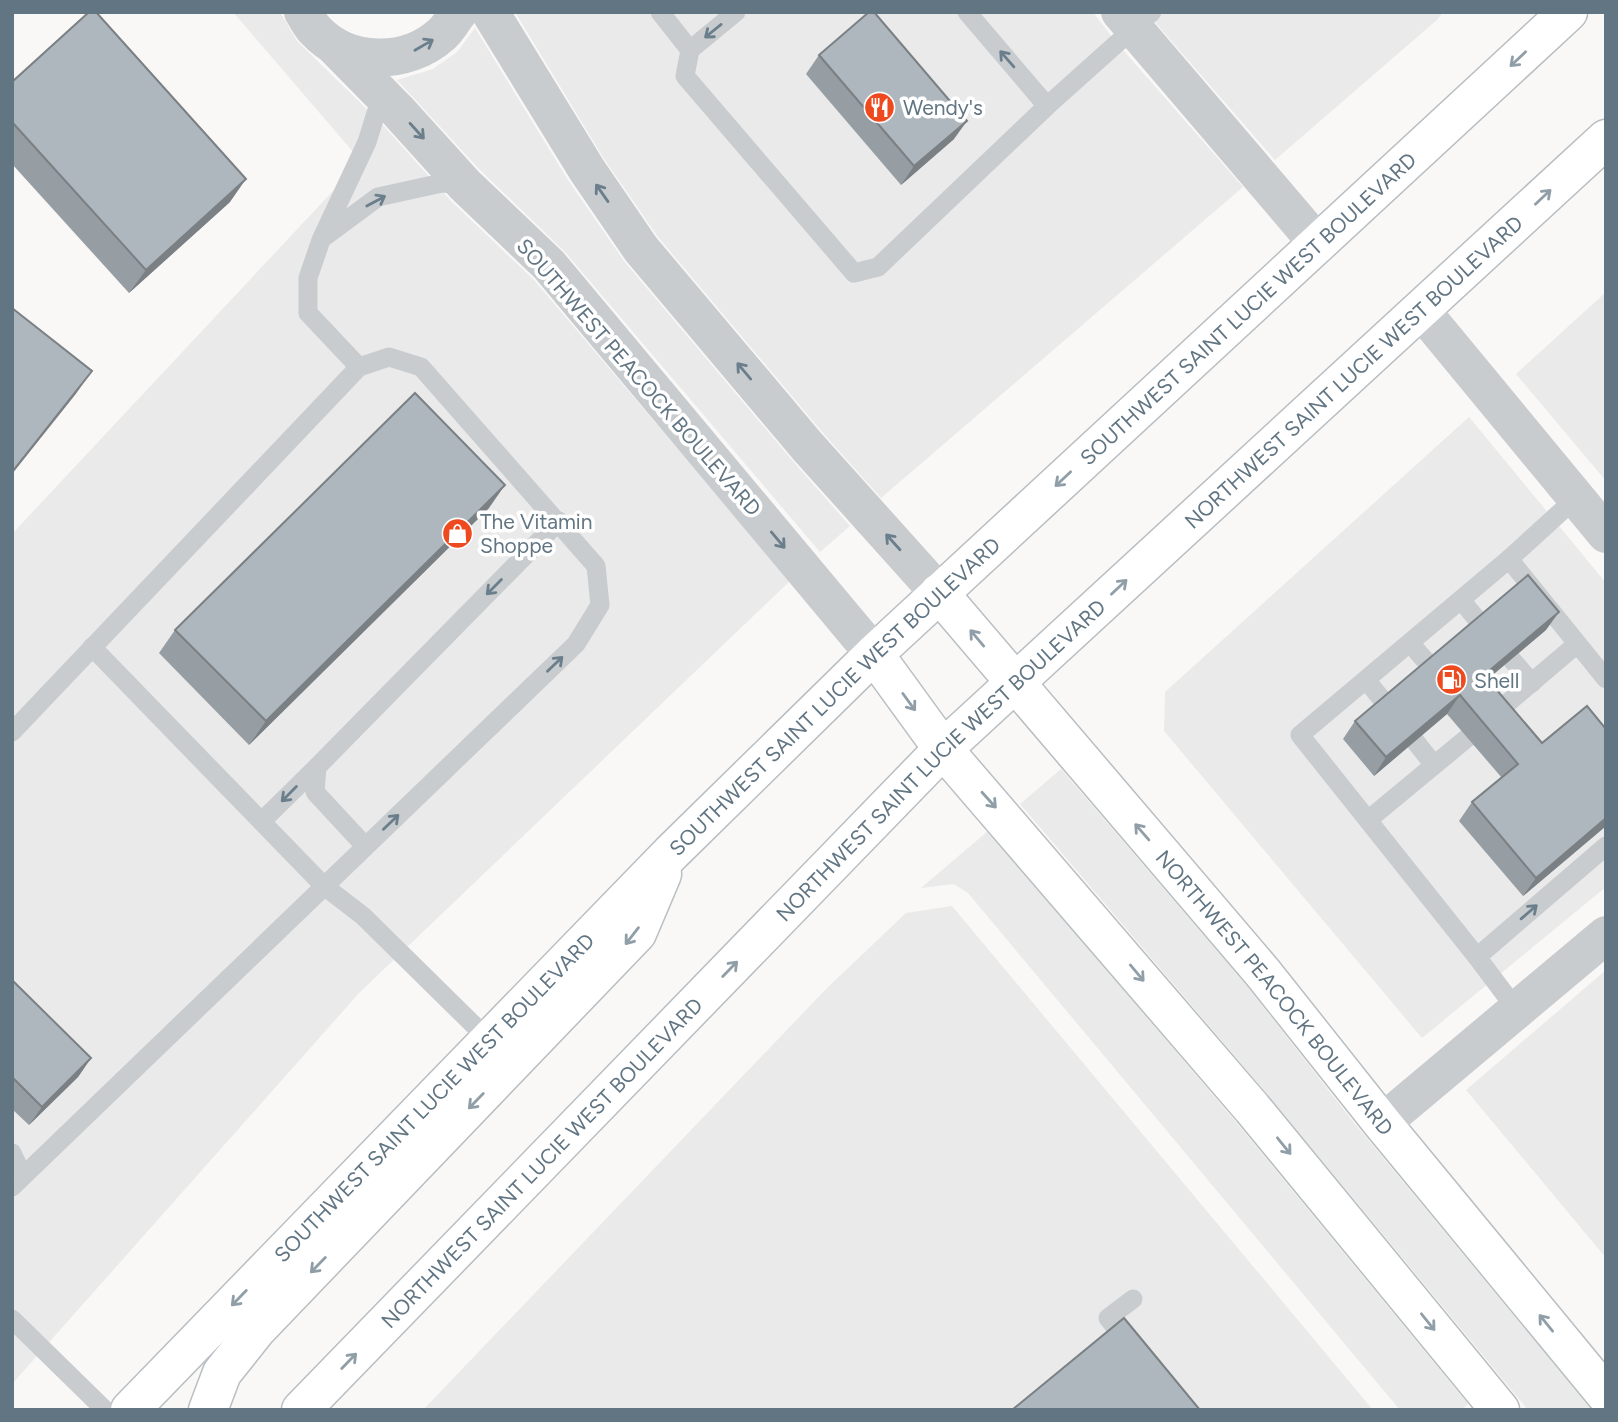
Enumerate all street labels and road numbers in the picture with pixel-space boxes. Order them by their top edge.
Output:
street label: SOUTHWEST SAINT LUCIE WEST BOULEVARD [1075,147,1421,470]
street label: NORTHWEST SAINT LUCIE WEST BOULEVARD [1179,210,1528,533]
street label: SOUTHWEST PEACOCK BOULEVARD [512,233,766,521]
street label: SOUTHWEST SAINT LUCIE WEST BOULEVARD [664,532,1005,860]
street label: NORTHWEST SAINT LUCIE WEST BOULEVARD [770,594,1110,926]
street label: NORTHWEST PEACOCK BOULEVARD [1151,845,1399,1140]
street label: SOUTHWEST SAINT LUCIE WEST BOULEVARD [268,928,599,1267]
street label: NORTHWEST SAINT LUCIE WEST BOULEVARD [375,992,707,1333]

